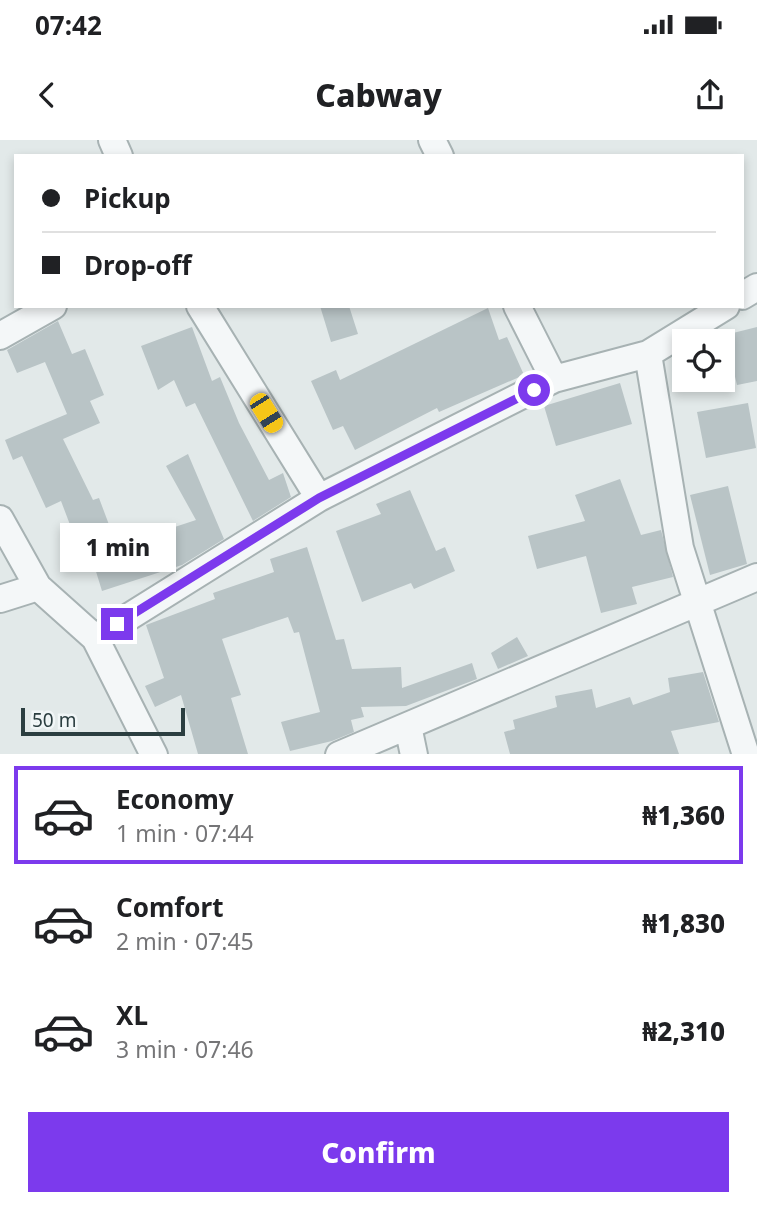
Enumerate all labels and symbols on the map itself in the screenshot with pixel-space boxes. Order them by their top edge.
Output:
route start [518,374,550,406]
car [246,390,287,436]
callout: 1 min [59,522,175,572]
route end [101,608,133,640]
scale bar [21,706,186,737]

